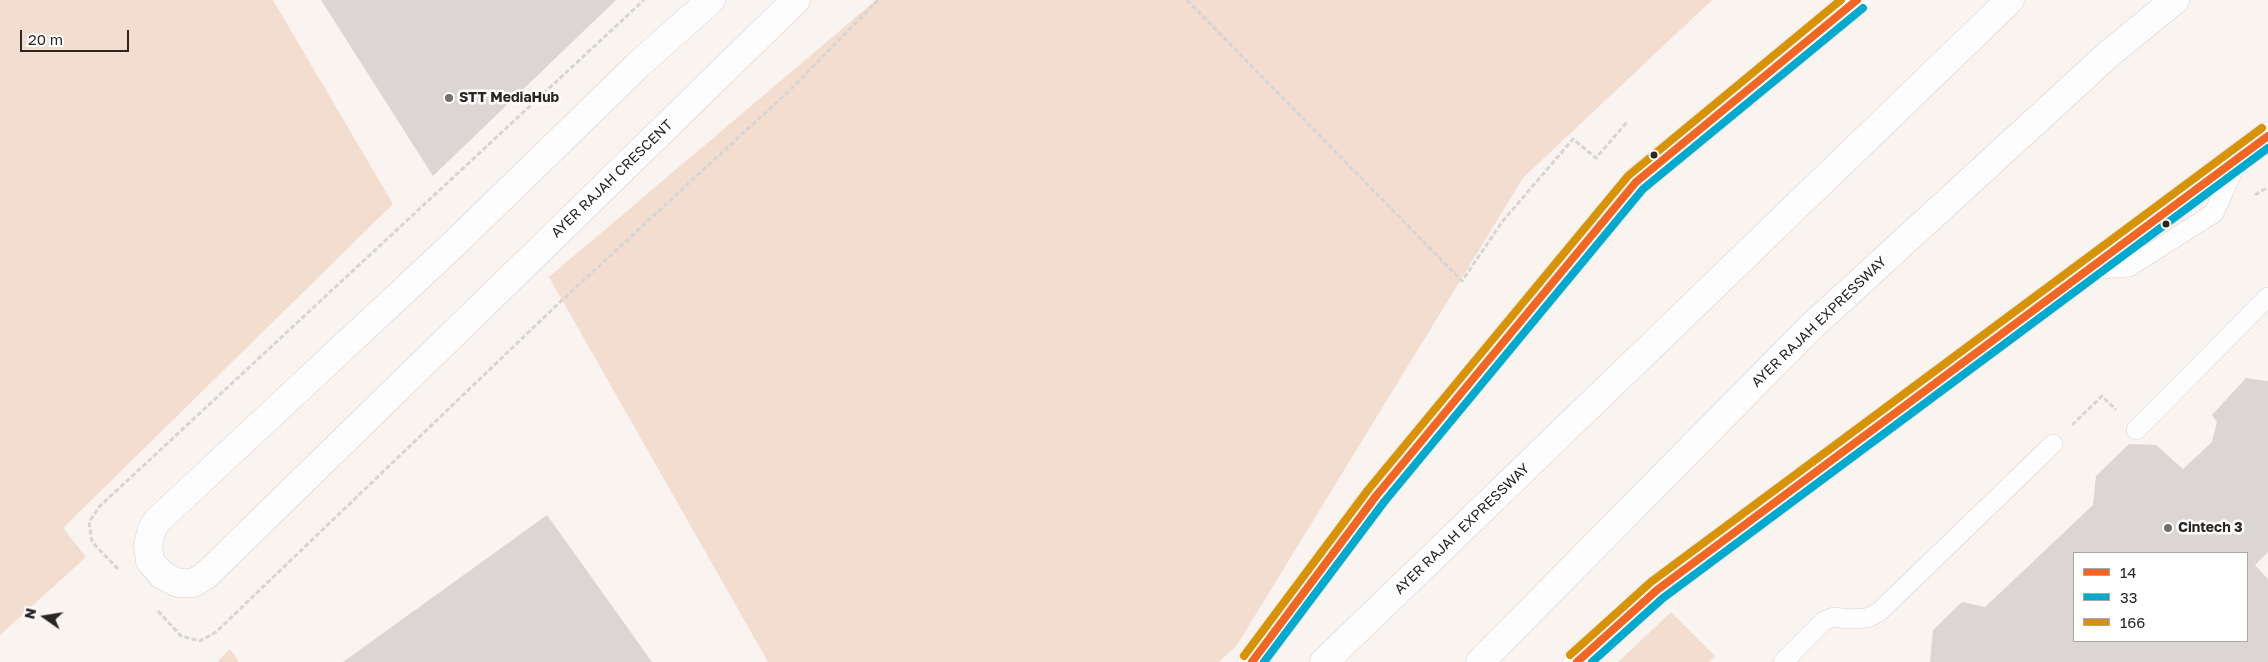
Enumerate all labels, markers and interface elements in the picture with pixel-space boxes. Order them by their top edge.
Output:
scale bar [22,20,131,52]
text: 20 m [28,30,63,48]
place label: STT MediaHub [459,90,559,106]
marker: STT MediaHub [443,92,455,104]
street label: AYER RAJAH CRESCENT [548,117,676,241]
unlabelled marker [1649,150,1659,160]
unlabelled marker [2161,219,2171,229]
street label: AYER RAJAH EXPRESSWAY [1748,253,1890,391]
street label: AYER RAJAH EXPRESSWAY [1391,460,1533,598]
place label: Cintech 3 [2178,520,2243,536]
marker: Cintech 3 [2162,522,2174,534]
legend [2073,552,2248,642]
text: 14 [2120,563,2136,581]
text: 33 [2120,588,2138,606]
north arrow [20,592,70,642]
text: N [20,606,39,621]
text: 166 [2120,613,2145,631]

